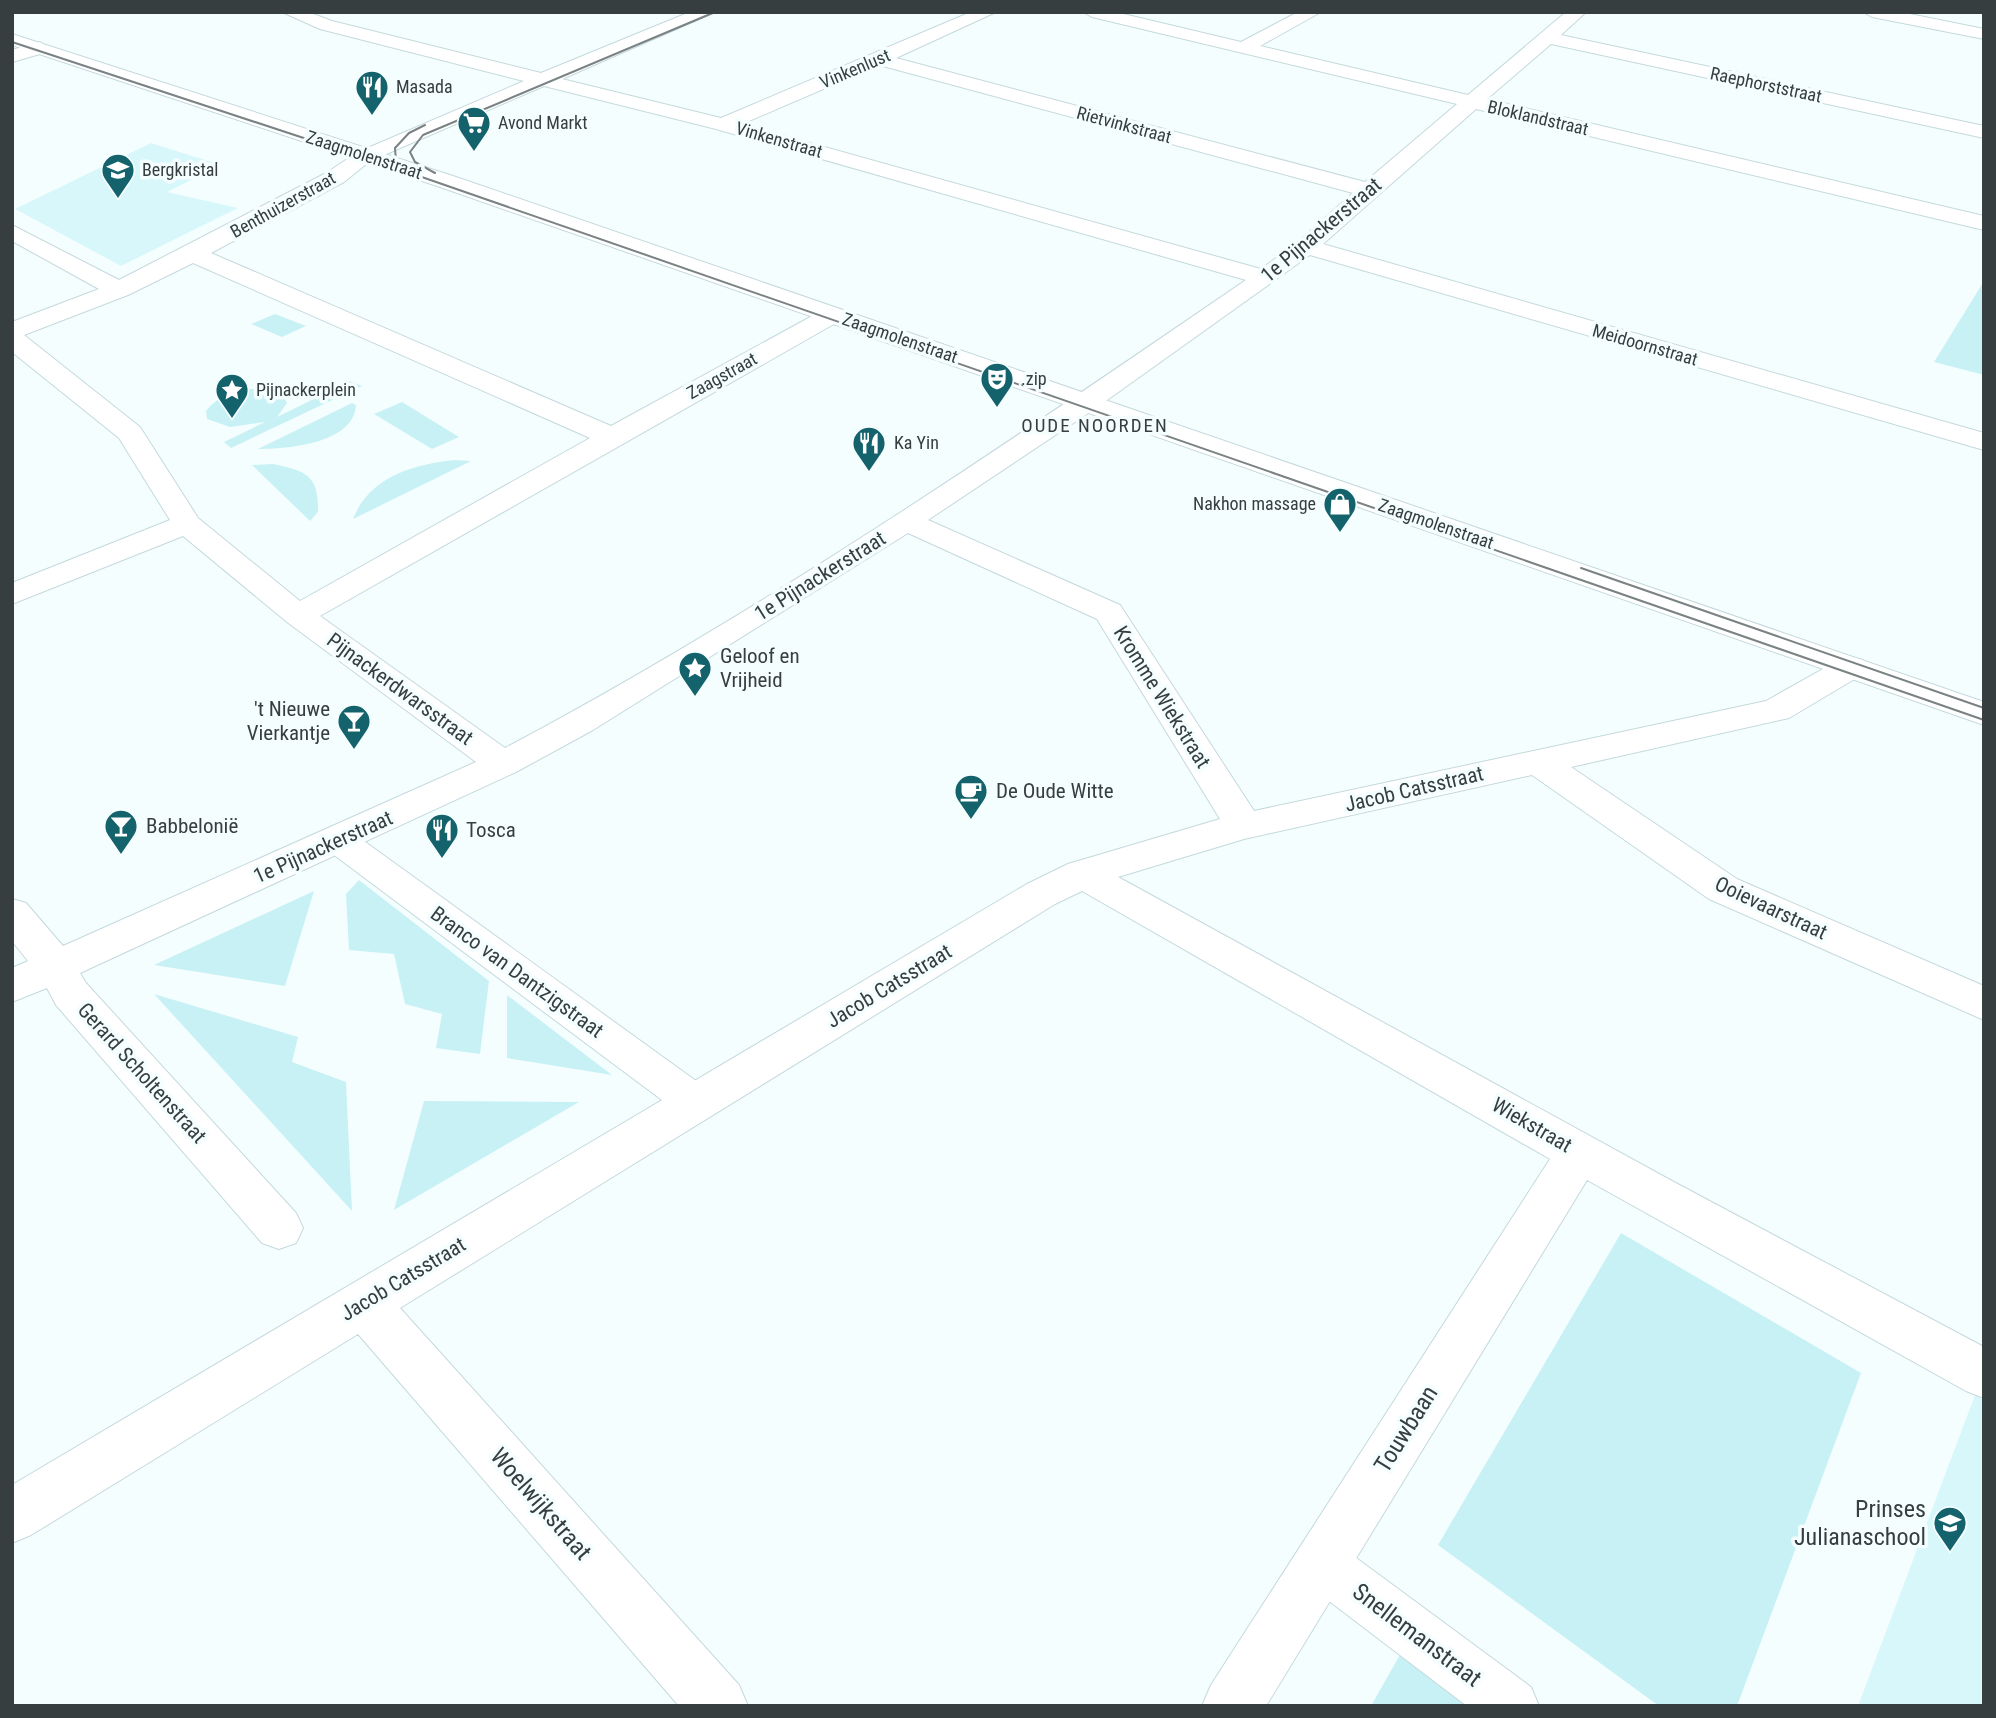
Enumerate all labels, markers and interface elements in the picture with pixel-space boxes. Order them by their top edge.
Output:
street label: Vinkenlust [816,44,893,93]
street label: Raephorststraat [1708,62,1824,107]
restaurant icon: Masada [353,68,391,117]
place label: Masada [396,76,453,97]
street label: Bloklandstraat [1486,96,1591,139]
street label: Rietvinkstraat [1074,102,1174,147]
supermarket icon: Avond Markt [455,104,493,153]
place label: Avond Markt [498,112,587,133]
street label: Vinkenstraat [733,117,825,162]
street label: Zaagmolenstraat [304,126,425,183]
school or university icon: Bergkristal [99,151,137,200]
place label: Bergkristal [142,159,218,180]
street label: Benthuizerstraat [227,167,339,242]
street label: 1e Pijnackerstraat [1256,173,1386,287]
street label: Zaagmolenstraat [840,308,961,367]
street label: Meidoornstraat [1590,319,1700,370]
street label: Zaagstraat [683,348,760,403]
theatre icon: .zip [978,360,1016,409]
place label: .zip [1021,368,1047,389]
place icon: Pijnackerplein [213,371,251,420]
place label: Pijnackerplein [256,379,356,400]
district label: OUDE NOORDEN [1021,414,1169,437]
restaurant icon: Ka Yin [850,424,888,473]
place label: Ka Yin [894,432,939,453]
shop icon: Nakhon massage [1321,485,1359,534]
place label: Nakhon massage [1193,493,1316,514]
street label: Zaagmolenstraat [1376,494,1497,553]
street label: 1e Pijnackerstraat [750,526,890,626]
street label: Kromme Wiekstraat [1109,622,1215,772]
street label: Pijnackerdwarsstraat [322,628,478,750]
place label: Geloof en Vrijheid [720,644,800,692]
place icon: Geloof en Vrijheid [676,649,714,698]
place label: 't Nieuwe Vierkantje [247,697,330,745]
bar icon: 't Nieuwe Vierkantje [335,702,373,751]
street label: Jacob Catsstraat [1342,761,1486,817]
cafe icon: De Oude Witte [952,772,990,821]
place label: De Oude Witte [996,779,1114,803]
street label: 1e Pijnackerstraat [250,806,396,888]
bar icon: Babbelonië [102,807,140,856]
restaurant icon: Tosca [423,811,461,860]
place label: Babbelonië [146,814,238,838]
place label: Tosca [466,818,516,842]
street label: Ooievaarstraat [1711,872,1831,944]
street label: Branco van Dantzigstraat [426,901,608,1043]
street label: Jacob Catsstraat [822,939,956,1033]
street label: Gerard Scholtenstraat [73,998,211,1148]
street label: Wiekstraat [1488,1093,1576,1157]
street label: Jacob Catsstraat [336,1232,470,1326]
street label: Touwbaan [1368,1380,1444,1478]
street label: Woelwijkstraat [485,1442,597,1566]
place label: Prinses Julianaschool [1794,1495,1926,1551]
school or university icon: Prinses Julianaschool [1931,1504,1969,1553]
street label: Snellemanstraat [1347,1578,1487,1692]

